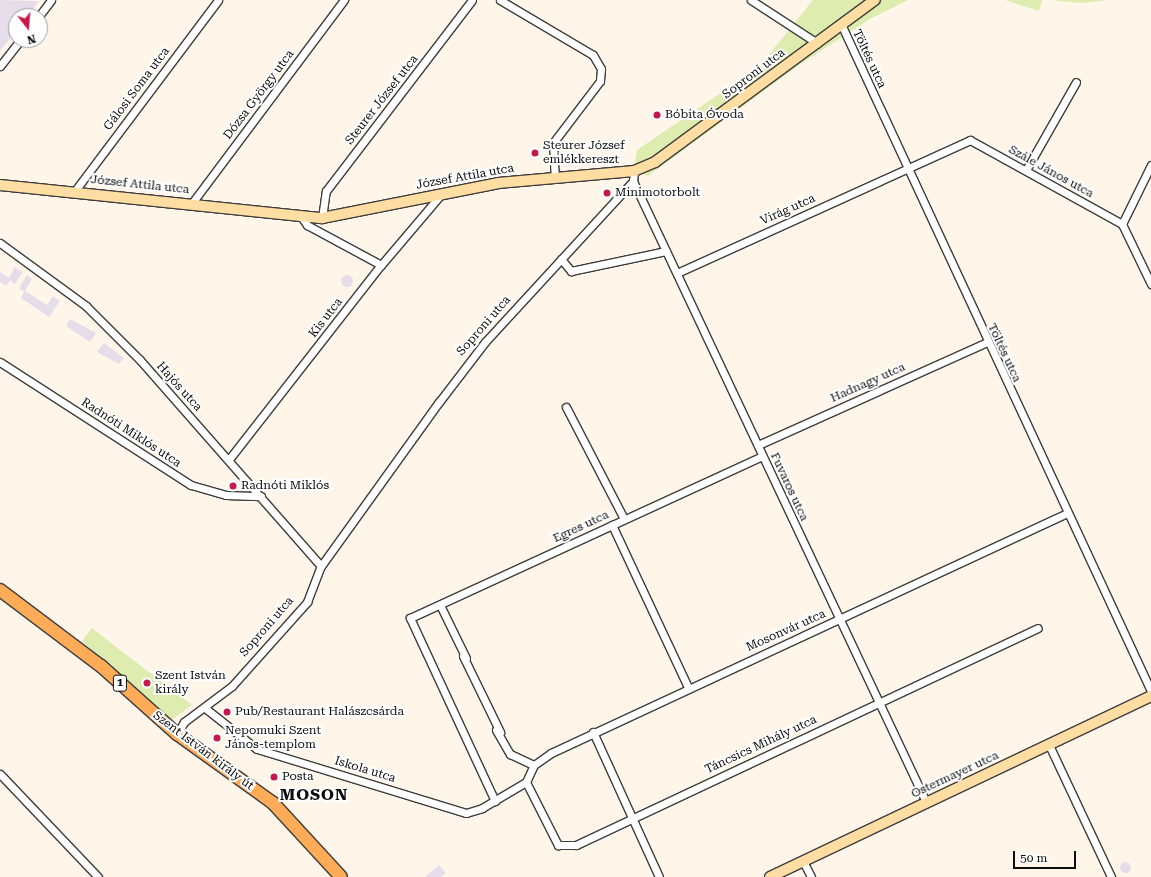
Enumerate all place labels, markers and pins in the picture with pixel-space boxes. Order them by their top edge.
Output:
place label: Bóbita Óvoda [665,108,744,122]
marker: Bóbita Óvoda [652,110,662,120]
place label: Steurer József emlékkereszt [543,139,625,167]
marker: Steurer József emlékkereszt [530,148,540,158]
place label: Minimotorbolt [615,186,700,200]
marker: Minimotorbolt [602,188,612,198]
place label: Radnóti Miklós [241,479,329,493]
marker: Radnóti Miklós [228,481,238,491]
place label: Szent István király [155,669,226,697]
marker: Szent István király [142,678,152,688]
place label: Pub/Restaurant Halászcsárda [235,705,404,719]
marker: Pub/Restaurant Halászcsárda [222,707,232,717]
place label: Nepomuki Szent János-templom [225,724,321,752]
marker: Nepomuki Szent János-templom [212,733,222,743]
place label: Posta [282,770,313,784]
marker: Posta [269,772,279,782]

